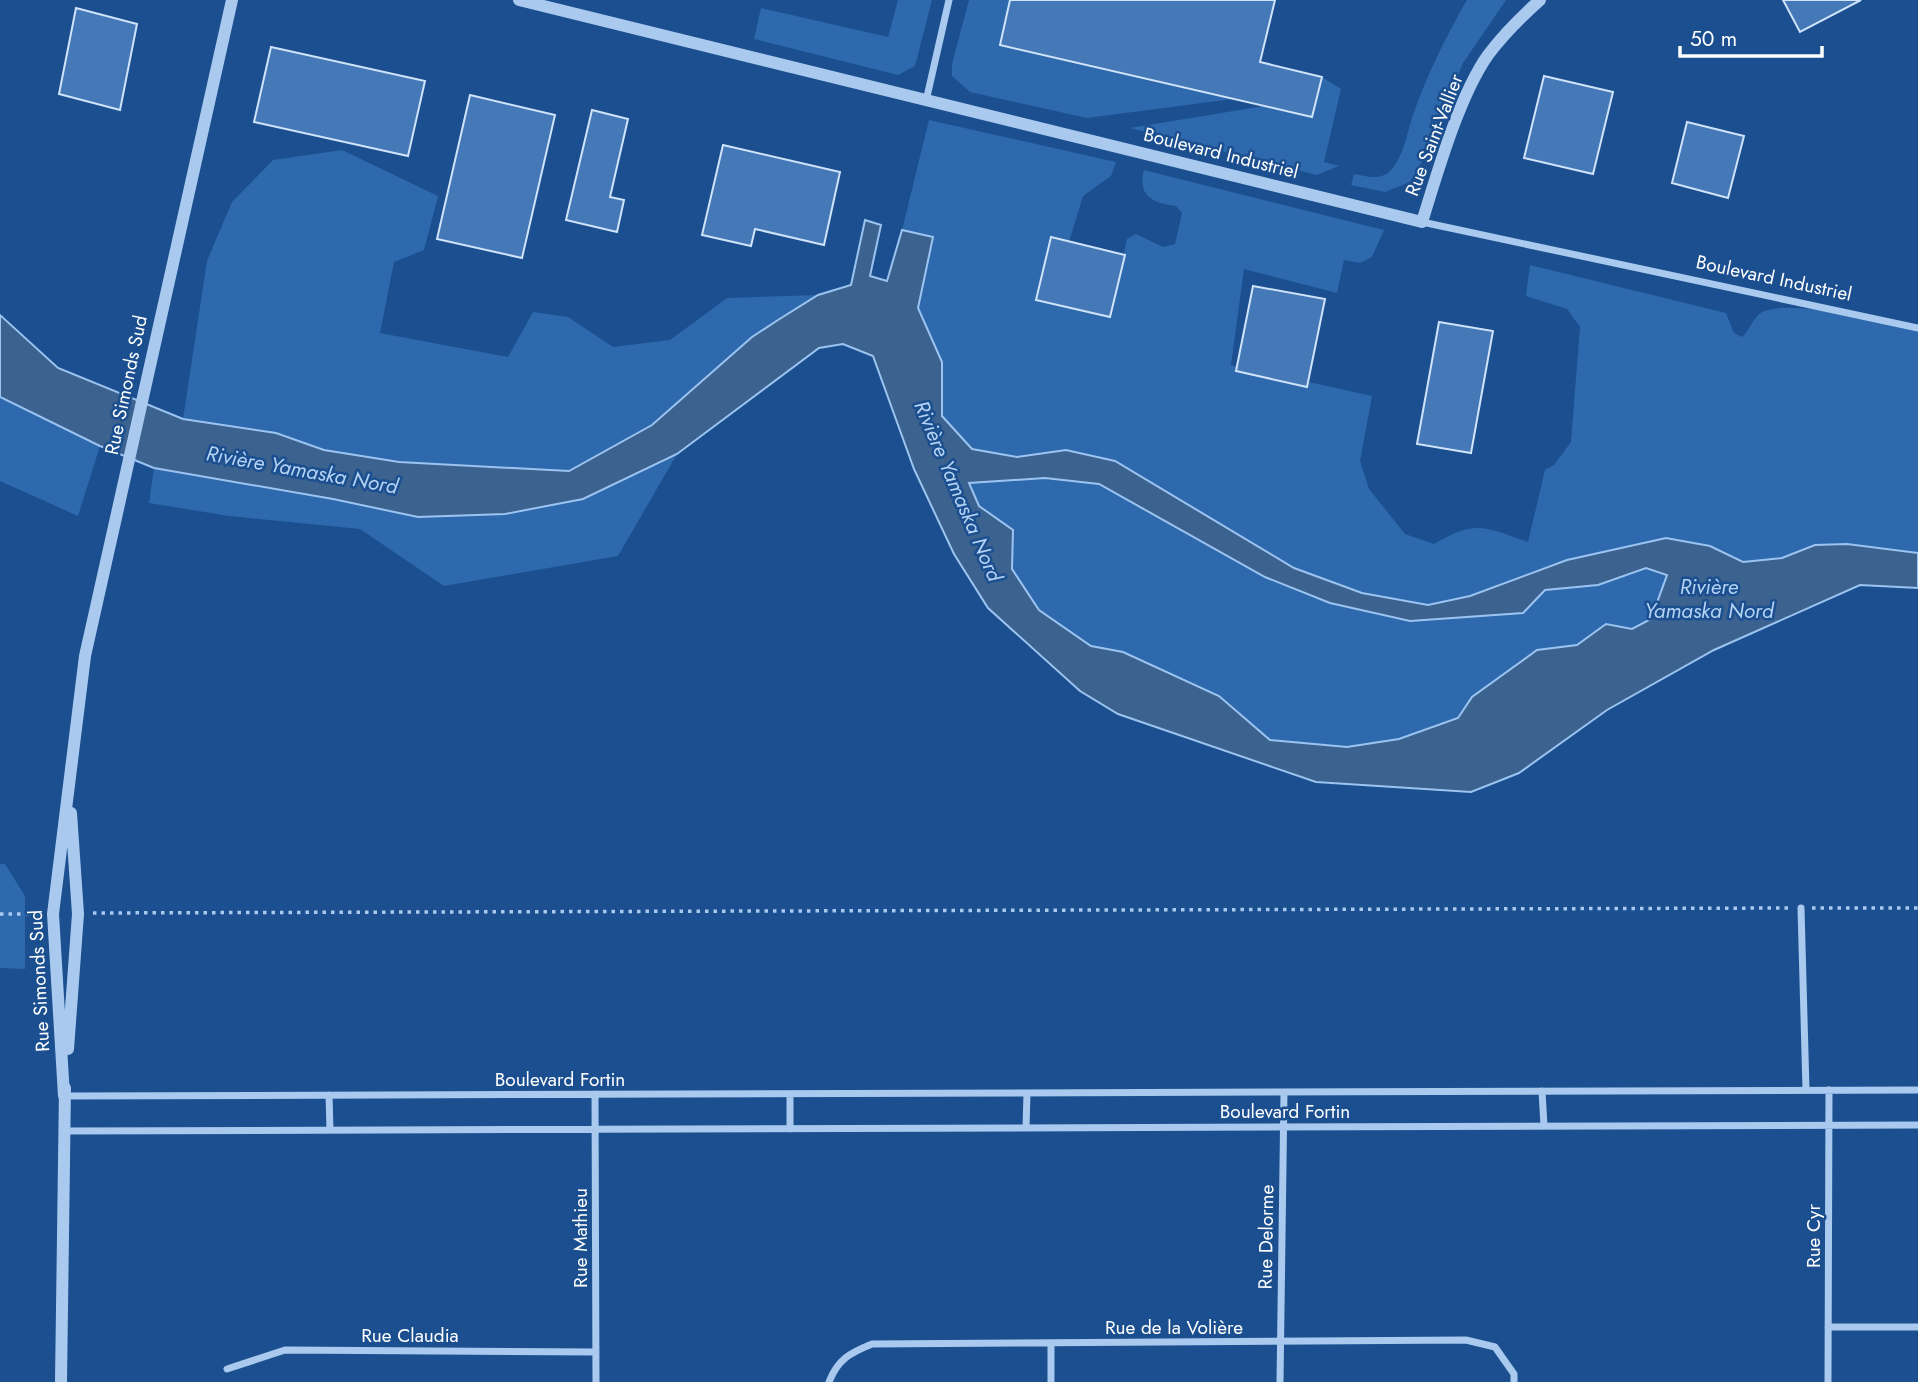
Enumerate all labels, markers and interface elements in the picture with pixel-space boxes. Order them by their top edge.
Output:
scale bar [1680,14,1822,58]
text: 50 m [1690,24,1737,54]
street label: Rue Saint-Vallier [1398,70,1470,200]
street label: Boulevard Industriel [1141,121,1301,185]
street label: Boulevard Industriel [1694,248,1854,308]
street label: Rue Simonds Sud [98,313,154,457]
water label: Rivière Yamaska Nord [906,396,1010,587]
water label: Rivière Yamaska Nord [204,438,402,502]
water label: Rivière Yamaska Nord [1644,572,1775,626]
street label: Rue Simonds Sud [22,909,56,1053]
street label: Boulevard Fortin [495,1066,625,1093]
street label: Boulevard Fortin [1220,1098,1350,1125]
street label: Rue Delorme [1252,1184,1280,1290]
street label: Rue Mathieu [567,1188,594,1288]
street label: Rue Cyr [1800,1204,1827,1268]
street label: Rue de la Volière [1105,1314,1243,1341]
street label: Rue Claudia [361,1322,459,1349]

